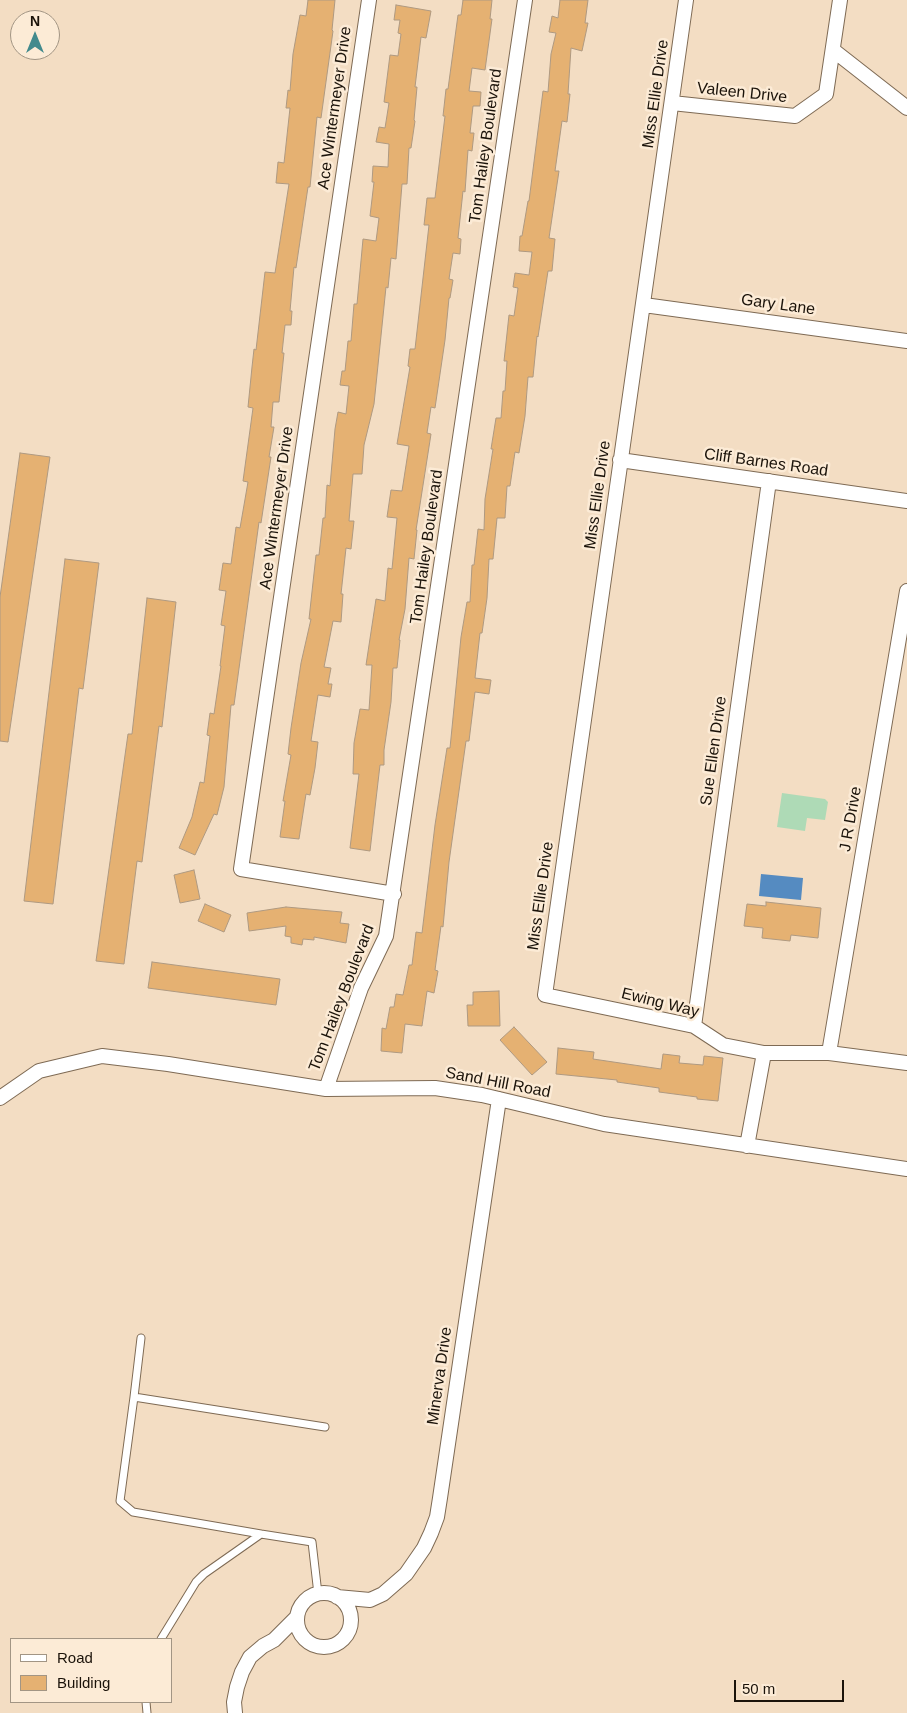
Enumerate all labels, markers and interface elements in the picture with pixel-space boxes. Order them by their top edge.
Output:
north arrow [10,10,60,60]
text: N [30,13,40,29]
street label: Ace Wintermeyer Drive [314,25,356,191]
street label: Miss Ellie Drive [639,39,673,149]
street label: Tom Hailey Boulevard [466,68,506,224]
street label: Valeen Drive [696,79,788,107]
street label: Gary Lane [740,290,816,320]
street label: Ace Wintermeyer Drive [256,425,298,591]
street label: Miss Ellie Drive [581,440,615,550]
street label: Cliff Barnes Road [703,445,829,481]
street label: Tom Hailey Boulevard [407,469,447,625]
street label: Sue Ellen Drive [697,695,731,807]
street label: J R Drive [836,785,866,853]
street label: Miss Ellie Drive [524,841,558,951]
street label: Tom Hailey Boulevard [305,922,379,1074]
street label: Ewing Way [619,984,701,1022]
street label: Sand Hill Road [444,1063,552,1103]
street label: Minerva Drive [424,1326,456,1426]
legend [10,1638,172,1703]
text: Road [57,1649,93,1666]
scale bar [737,1670,847,1702]
text: Building [57,1674,110,1691]
text: 50 m [742,1680,775,1697]

